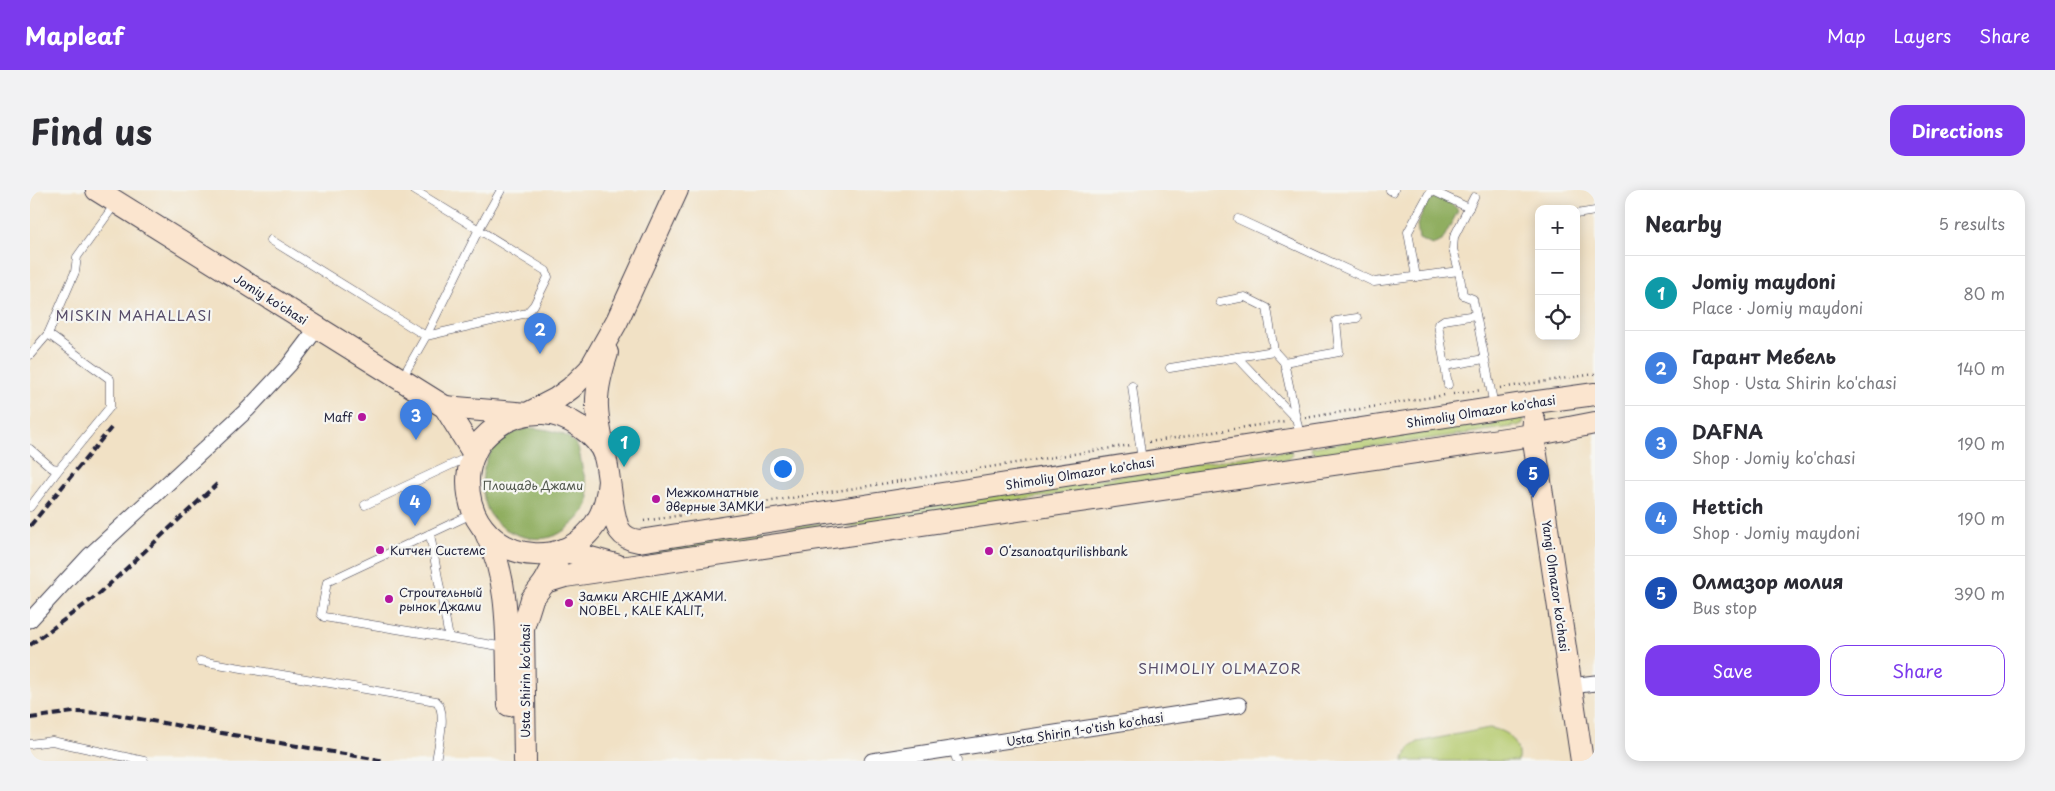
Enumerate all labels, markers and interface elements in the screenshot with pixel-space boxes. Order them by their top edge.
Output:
text: Mapleaf [25,17,124,53]
text: Map [1827,22,1866,49]
text: Layers [1894,22,1951,49]
text: Share [1979,22,2030,49]
text: Find us [30,104,152,157]
button: Directions [1890,105,2025,156]
map controls [1535,205,1580,340]
button: + [1535,205,1580,250]
text: Nearby [1645,207,1722,239]
text: 5 results [1938,211,2005,235]
button: − [1535,250,1580,295]
text: Jomiy maydoni [1692,267,1836,295]
street label: Jomiy ko'chasi [231,269,311,329]
text: 1 [1657,281,1665,305]
text: 80 m [1963,281,2005,305]
button: locate [1535,295,1580,340]
text: Place · Jomiy maydoni [1692,295,1863,319]
district label: MISKIN MAHALLASI [56,305,212,326]
pin: 2 [524,313,556,354]
text: Гарант Мебель [1692,342,1836,370]
text: 2 [1655,356,1667,380]
text: 140 m [1957,356,2005,380]
text: Shop · Usta Shirin ko'chasi [1692,370,1897,394]
street label: Shimoliy Olmazor ko'chasi [1405,390,1557,432]
pin: 3 [400,399,432,440]
place label: Maff [324,408,353,426]
marker: Maff [356,411,368,423]
text: DAFNA [1692,417,1763,445]
pin: 1 [608,426,640,467]
text: 3 [1656,431,1666,455]
text: 190 m [1957,431,2005,455]
text: Shop · Jomiy ko'chasi [1692,445,1856,469]
street label: Shimoliy Olmazor ko'chasi [1004,452,1156,494]
your location [770,456,796,482]
pin: 5 [1517,457,1549,498]
park label: Площадь Джами [483,476,583,494]
place label: Межкомнатные дверные ЗАМКИ [666,483,764,515]
pin: 4 [399,485,431,526]
text: Hettich [1692,492,1764,520]
marker: Межкомнатные дверные ЗАМКИ [650,493,662,505]
text: 4 [1656,506,1666,530]
text: 190 m [1957,506,2005,530]
street label: Yangi Olmazor ko'chasi [1538,519,1574,653]
text: Shop · Jomiy maydoni [1692,520,1860,544]
place label: Китчен Системс [390,541,485,559]
place label: Oʻzsanoatqurilishbank [999,542,1128,560]
marker: Китчен Системс [374,544,386,556]
marker: Oʻzsanoatqurilishbank [983,545,995,557]
text: Олмазор молия [1692,567,1844,595]
text: 5 [1656,581,1666,605]
text: 390 m [1954,581,2005,605]
place label: Строительный рынок Джами [399,583,483,615]
place label: Замки ARCHIE ДЖАМИ. NOBEL , KALE KALIT, [578,587,727,619]
marker: Строительный рынок Джами [383,593,395,605]
text: Bus stop [1692,595,1757,619]
marker: Замки ARCHIE ДЖАМИ. NOBEL , KALE KALIT, [563,597,575,609]
street label: Usta Shirin ko'chasi [516,624,534,738]
button: Save [1645,645,1820,696]
button: Share [1830,645,2005,696]
district label: SHIMOLIY OLMAZOR [1138,658,1302,679]
street label: Usta Shirin 1-o'tish ko'chasi [1005,708,1165,750]

